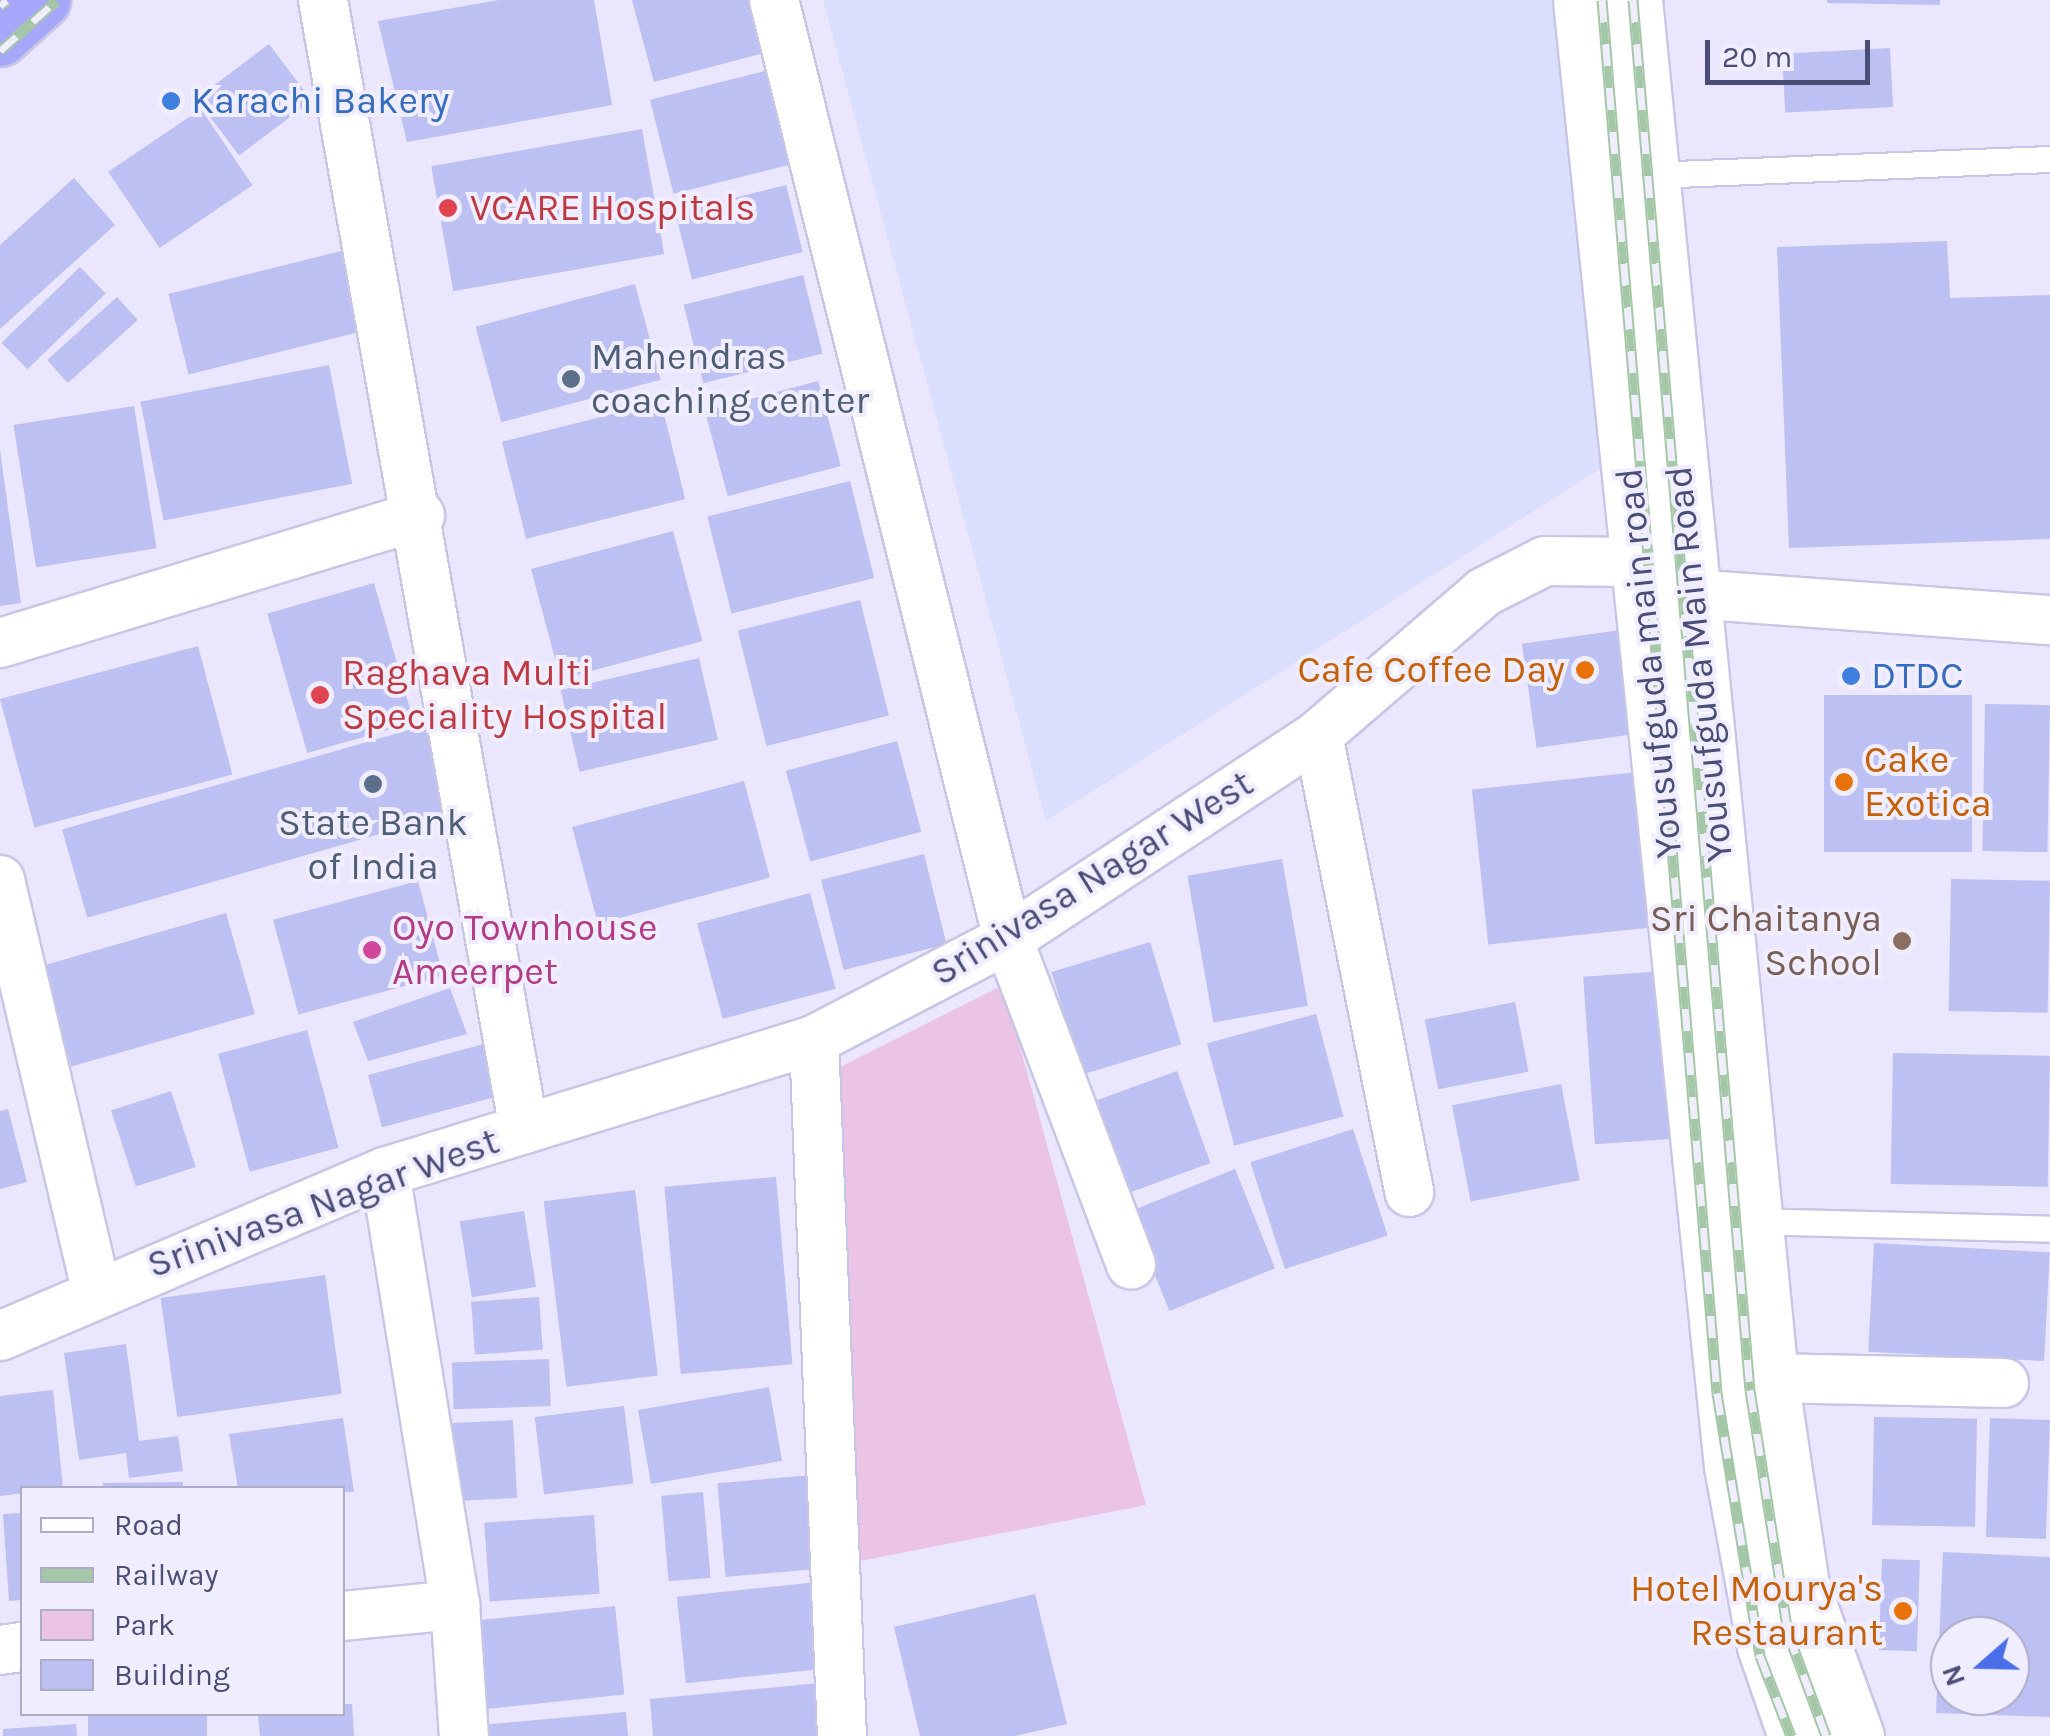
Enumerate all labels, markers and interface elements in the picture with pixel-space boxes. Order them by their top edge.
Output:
scale bar [1710,20,1875,82]
text: 20 m [1722,39,1792,75]
place label: Karachi Bakery [191,78,449,124]
marker: Karachi Bakery [160,90,182,112]
place label: VCARE Hospitals [470,185,755,231]
marker: VCARE Hospitals [435,195,461,221]
place label: Mahendras coaching center [591,334,869,424]
marker: Mahendras coaching center [560,368,582,390]
street label: Yousufguda Main Road [1656,464,1742,864]
street label: Yousufguda main road [1606,466,1692,860]
place label: Cafe Coffee Day [1297,647,1565,693]
place label: Raghava Multi Speciality Hospital [342,650,667,739]
place label: DTDC [1871,653,1963,699]
marker: Cafe Coffee Day [1574,659,1596,681]
marker: DTDC [1840,665,1862,687]
marker: Raghava Multi Speciality Hospital [307,682,333,708]
place label: Cake Exotica [1864,737,1992,826]
street label: Srinivasa Nagar West [923,760,1261,996]
marker: Cake Exotica [1833,771,1855,793]
marker: State Bank of India [362,773,384,795]
place label: State Bank of India [278,800,468,889]
place label: Sri Chaitanya School [1650,896,1882,986]
place label: Oyo Townhouse Ameerpet [392,905,657,994]
marker: Sri Chaitanya School [1891,930,1913,952]
marker: Oyo Townhouse Ameerpet [361,939,383,961]
street label: Srinivasa Nagar West [141,1118,505,1288]
legend [20,1486,345,1716]
text: Road [114,1507,183,1543]
text: Railway [114,1557,218,1593]
place label: Hotel Mourya's Restaurant [1630,1566,1883,1656]
marker: Hotel Mourya's Restaurant [1892,1600,1914,1622]
text: Park [114,1607,175,1643]
north arrow [1930,1616,2030,1716]
text: Building [114,1657,230,1693]
text: N [1934,1661,1972,1691]

